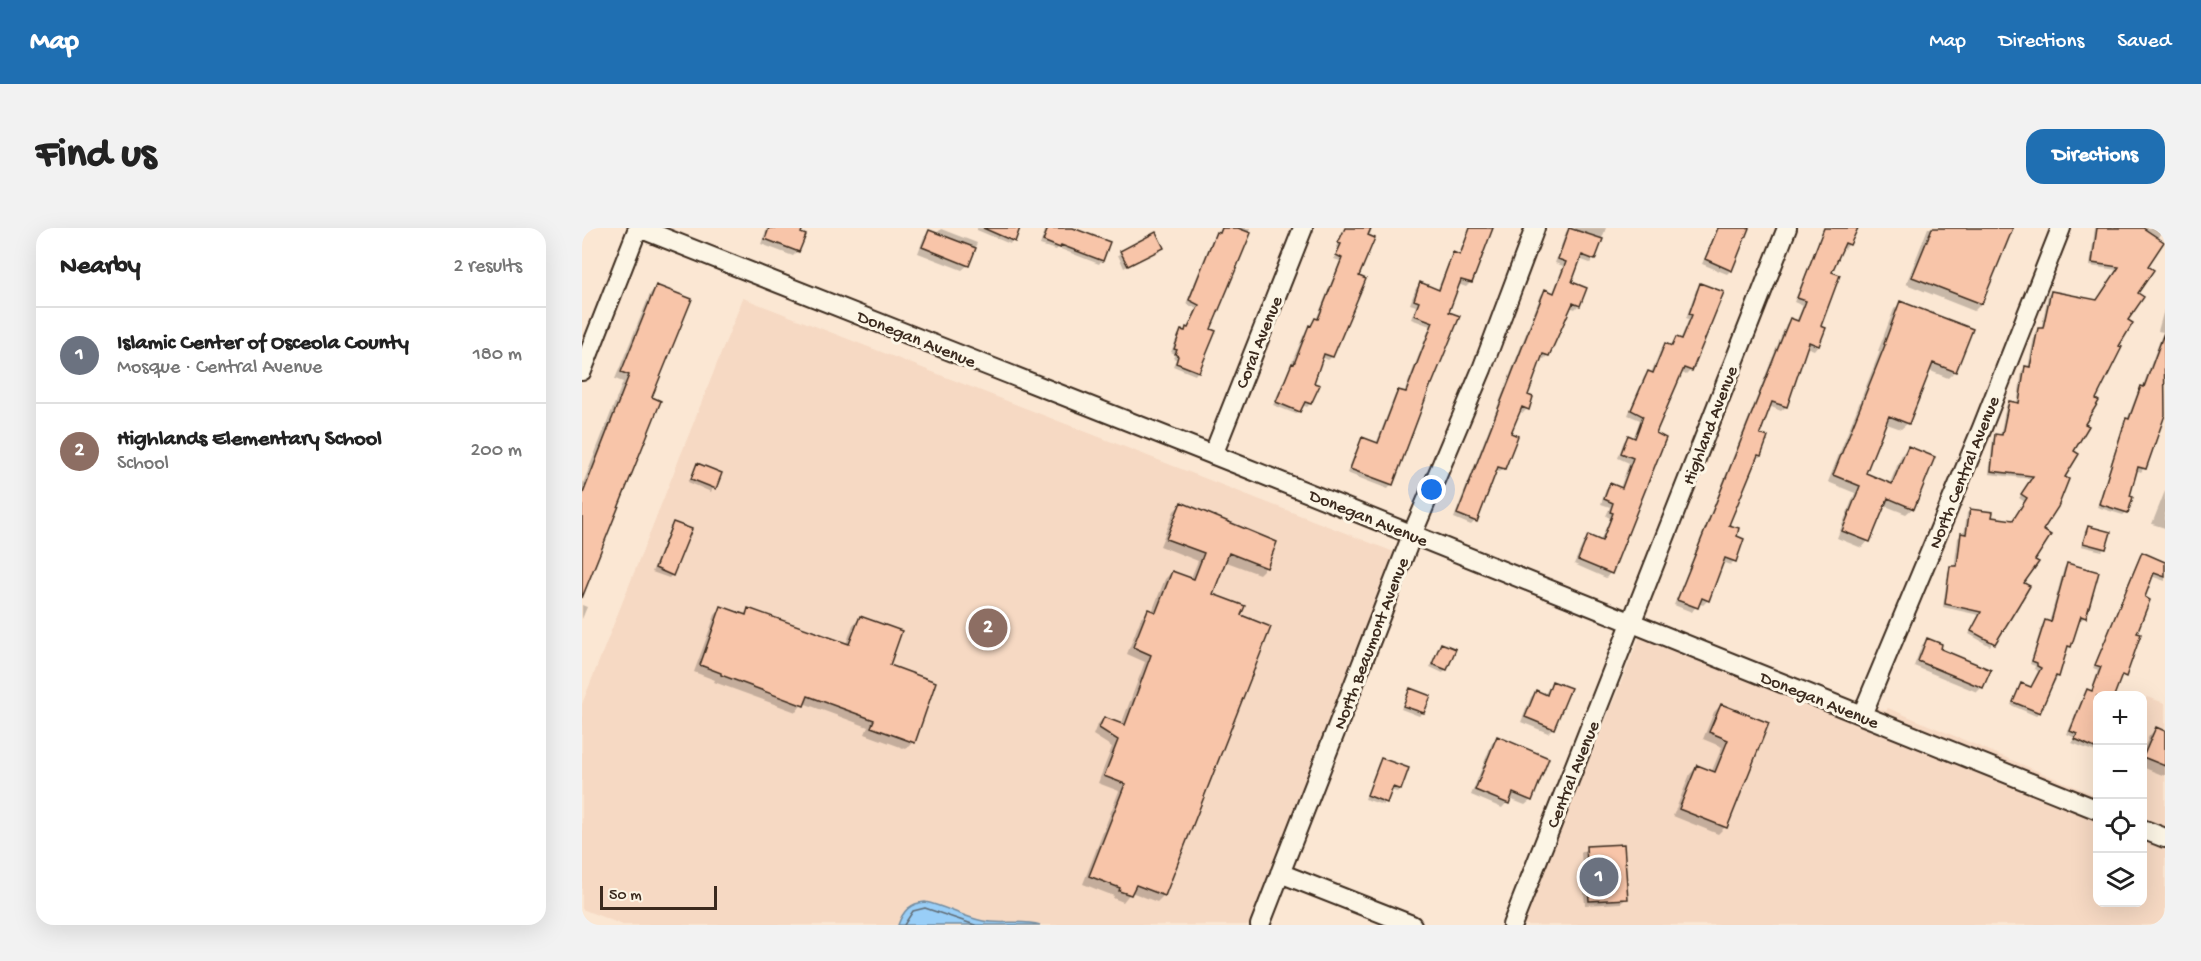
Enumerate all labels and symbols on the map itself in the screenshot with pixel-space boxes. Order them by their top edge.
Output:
street label: Coral Avenue [1232,293,1289,392]
street label: Donegan Avenue [853,307,979,374]
street label: Highland Avenue [1679,363,1744,488]
street label: North Central Avenue [1925,393,2006,552]
your location [1417,475,1446,504]
street label: Donegan Avenue [1305,486,1431,553]
street label: North Beaumont Avenue [1330,554,1415,733]
pin: 2 [968,606,1008,650]
street label: Donegan Avenue [1756,668,1882,735]
street label: Central Avenue [1543,718,1606,832]
pin: 1 [1580,854,1618,900]
scale bar [600,883,717,910]

